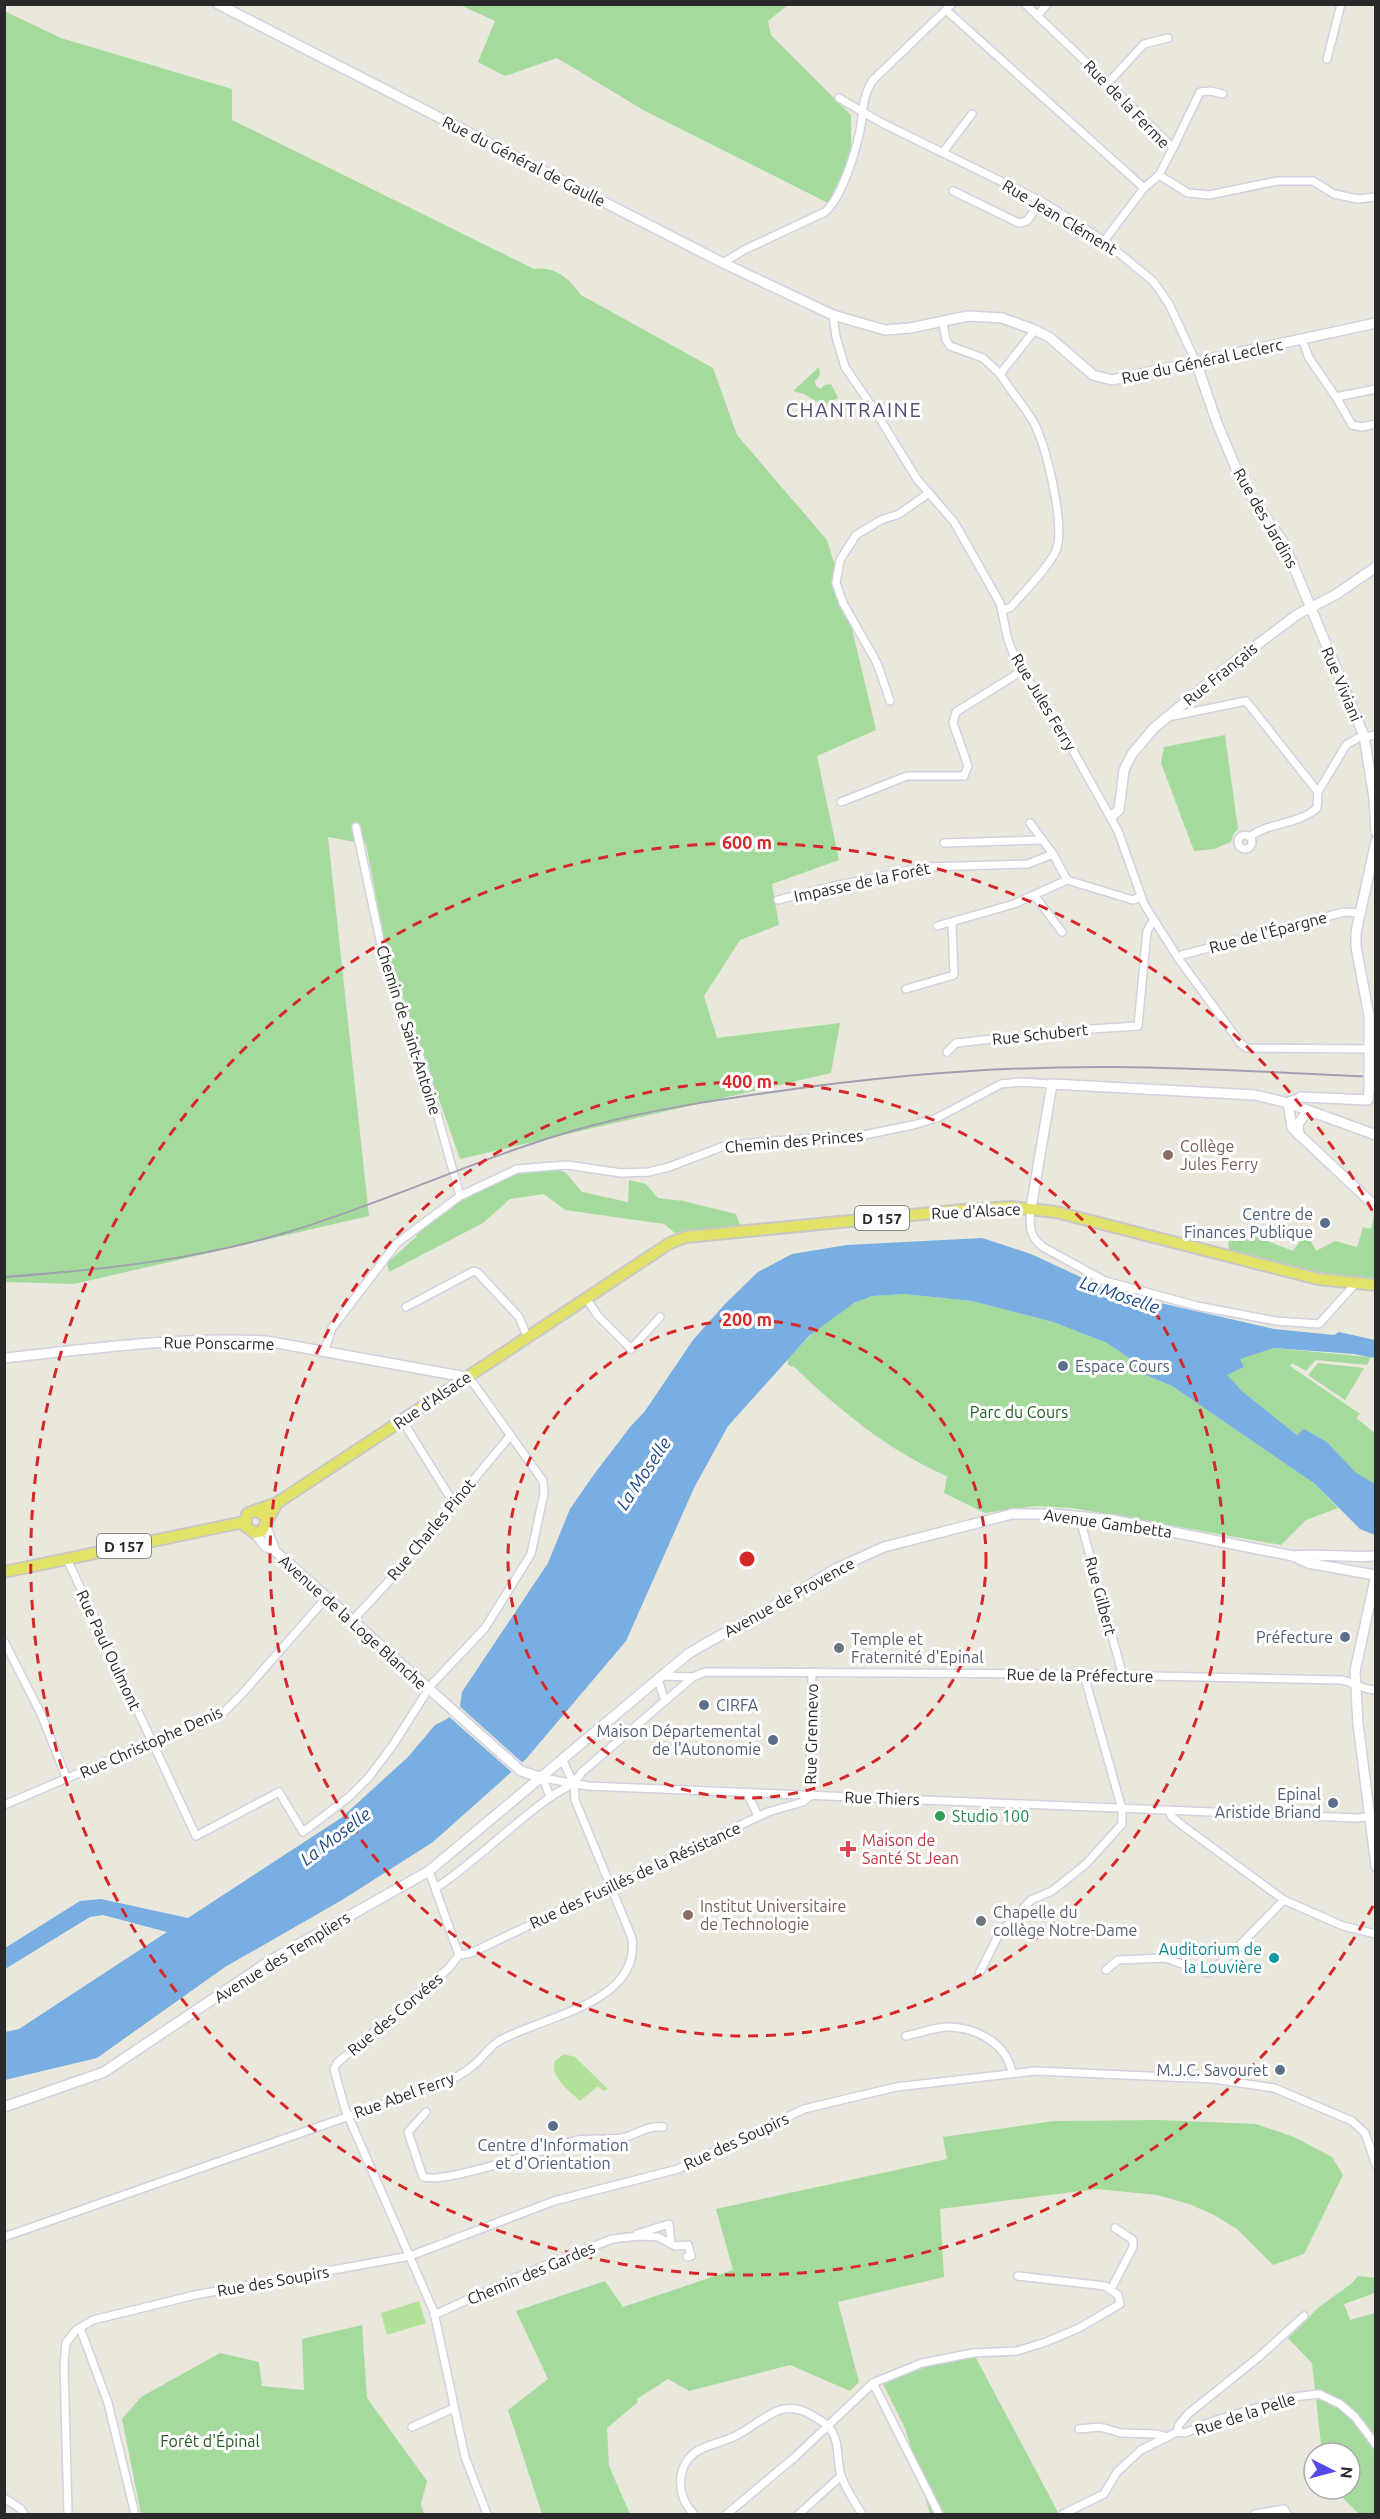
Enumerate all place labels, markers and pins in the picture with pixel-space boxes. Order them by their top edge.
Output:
place label: Collège Jules Ferry [1180,1137,1258,1173]
marker: Collège Jules Ferry [1161,1148,1175,1162]
place label: Centre de Finances Publique [1184,1205,1313,1241]
marker: Centre de Finances Publique [1318,1216,1332,1230]
place label: Espace Cours [1075,1357,1170,1375]
marker: Espace Cours [1056,1359,1070,1373]
centre of rings [737,1549,757,1569]
place label: Préfecture [1256,1628,1333,1646]
place label: Temple et Fraternité d'Epinal [851,1630,983,1666]
marker: Préfecture [1338,1630,1352,1644]
marker: Temple et Fraternité d'Epinal [832,1641,846,1655]
place label: CIRFA [716,1696,759,1714]
marker: CIRFA [697,1698,711,1712]
place label: Maison Départemental de l'Autonomie [597,1722,761,1758]
marker: Maison Départemental de l'Autonomie [766,1733,780,1747]
place label: Epinal Aristide Briand [1215,1785,1321,1821]
marker: Epinal Aristide Briand [1326,1796,1340,1810]
place label: Studio 100 [952,1807,1029,1825]
marker: Studio 100 [933,1809,947,1823]
place label: Maison de Santé St Jean [862,1831,959,1867]
marker: Maison de Santé St Jean [839,1840,857,1858]
place label: Institut Universitaire de Technologie [700,1897,846,1933]
place label: Chapelle du collège Notre-Dame [993,1903,1137,1939]
marker: Institut Universitaire de Technologie [681,1908,695,1922]
marker: Chapelle du collège Notre-Dame [974,1914,988,1928]
place label: Auditorium de la Louvière [1159,1940,1262,1976]
marker: Auditorium de la Louvière [1267,1951,1281,1965]
place label: M.J.C. Savouret [1156,2061,1269,2079]
marker: M.J.C. Savouret [1273,2063,1287,2077]
marker: Centre d'Information et d'Orientation [546,2119,560,2133]
place label: Centre d'Information et d'Orientation [477,2136,629,2172]

